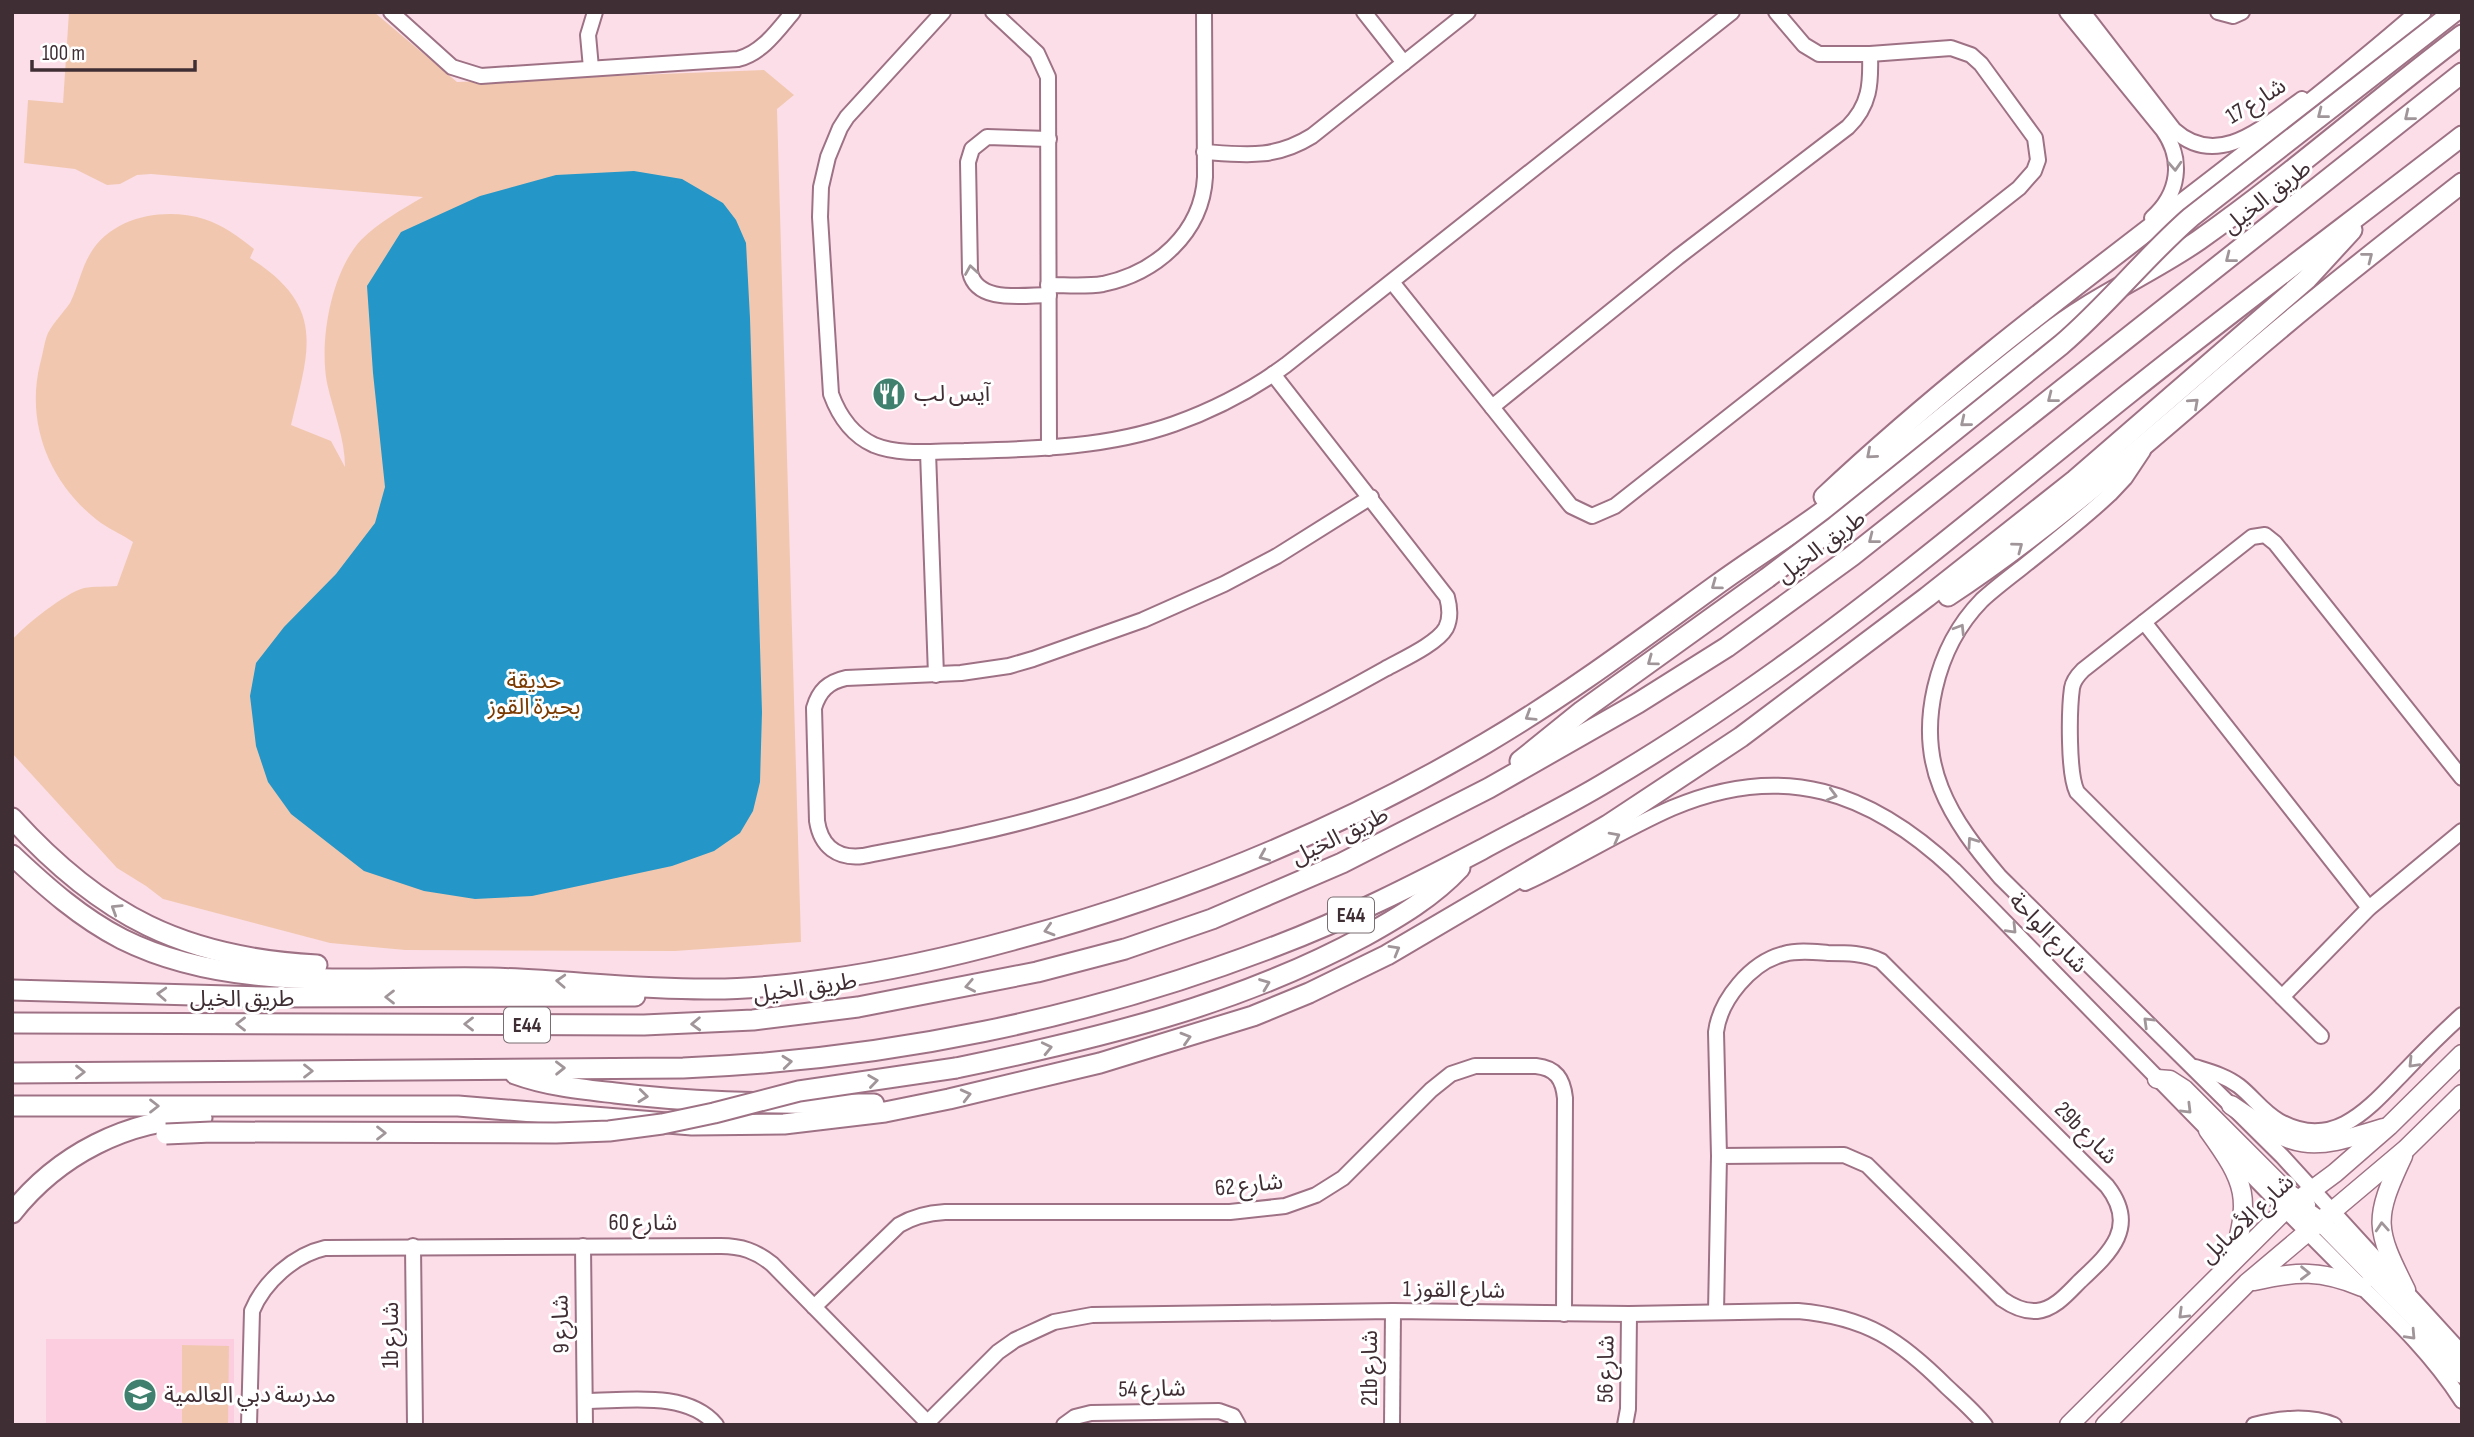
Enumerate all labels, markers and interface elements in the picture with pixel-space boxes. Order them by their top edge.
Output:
scale bar [32,28,194,72]
text: 100 m [42,41,85,66]
street label: 17 شارع [2221,72,2292,132]
one-way arrow [2318,105,2330,118]
one-way arrow [2404,108,2417,120]
street label: طريق الخيل [2217,154,2317,240]
one-way arrow [2167,161,2182,172]
one-way arrow [2226,249,2238,262]
one-way arrow [2360,252,2372,265]
one-way arrow [964,264,979,276]
restaurant icon: آيس لب [870,375,908,413]
place label: آيس لب [914,380,992,408]
one-way arrow [2047,390,2059,403]
one-way arrow [2185,399,2198,411]
one-way arrow [1961,414,1973,427]
one-way arrow [1867,446,1880,458]
street label: طريق الخيل [1771,504,1871,590]
one-way arrow [1868,531,1881,544]
one-way arrow [2010,543,2022,556]
one-way arrow [1711,577,1724,589]
one-way arrow [1951,624,1964,637]
one-way arrow [1647,653,1659,665]
park label: حديقة بحيرة القوز [487,667,580,721]
one-way arrow [1525,707,1538,720]
one-way arrow [1826,787,1838,801]
street label: طريق الخيل [1287,800,1393,872]
one-way arrow [1608,831,1620,845]
one-way arrow [1968,837,1980,850]
one-way arrow [1259,847,1271,861]
street label: شارع الواحة [2001,887,2093,980]
road number: E44 [1328,898,1374,932]
one-way arrow [111,904,124,917]
one-way arrow [2003,920,2016,933]
one-way arrow [1043,921,1055,936]
one-way arrow [1388,945,1401,958]
street label: طريق الخيل [751,967,859,1009]
one-way arrow [555,973,566,988]
one-way arrow [964,978,976,993]
one-way arrow [1258,978,1270,992]
street label: طريق الخيل [190,985,294,1013]
one-way arrow [156,987,167,1002]
one-way arrow [384,989,394,1005]
road number: E44 [504,1007,550,1042]
one-way arrow [235,1016,246,1032]
one-way arrow [463,1016,473,1032]
one-way arrow [690,1016,701,1031]
one-way arrow [2143,1018,2156,1031]
one-way arrow [1180,1032,1192,1047]
one-way arrow [1041,1042,1053,1057]
one-way arrow [781,1054,793,1069]
one-way arrow [2409,1055,2422,1068]
one-way arrow [555,1060,566,1076]
one-way arrow [303,1063,314,1079]
one-way arrow [75,1065,86,1080]
one-way arrow [867,1074,879,1089]
one-way arrow [637,1089,649,1104]
one-way arrow [960,1089,972,1104]
street label: 29b شارع [2047,1096,2123,1172]
one-way arrow [149,1098,160,1114]
one-way arrow [2179,1101,2192,1114]
one-way arrow [377,1125,387,1141]
street label: شارع 62 [1214,1168,1285,1204]
street label: شارع الأصايل [2194,1168,2301,1271]
street label: شارع 60 [609,1209,677,1239]
one-way arrow [2375,1221,2390,1232]
one-way arrow [2301,1265,2311,1281]
street label: شارع القوز 1 [1403,1275,1505,1307]
street label: شارع 9 [546,1294,578,1354]
street label: 1b شارع [377,1302,407,1368]
one-way arrow [2178,1305,2191,1318]
one-way arrow [2403,1327,2415,1340]
street label: 21b شارع [1356,1330,1386,1406]
street label: شارع 56 [1591,1335,1623,1403]
street label: شارع 54 [1118,1374,1186,1406]
school or university icon: مدرسة دبي العالمية [121,1376,159,1414]
place label: مدرسة دبي العالمية [164,1381,336,1411]

